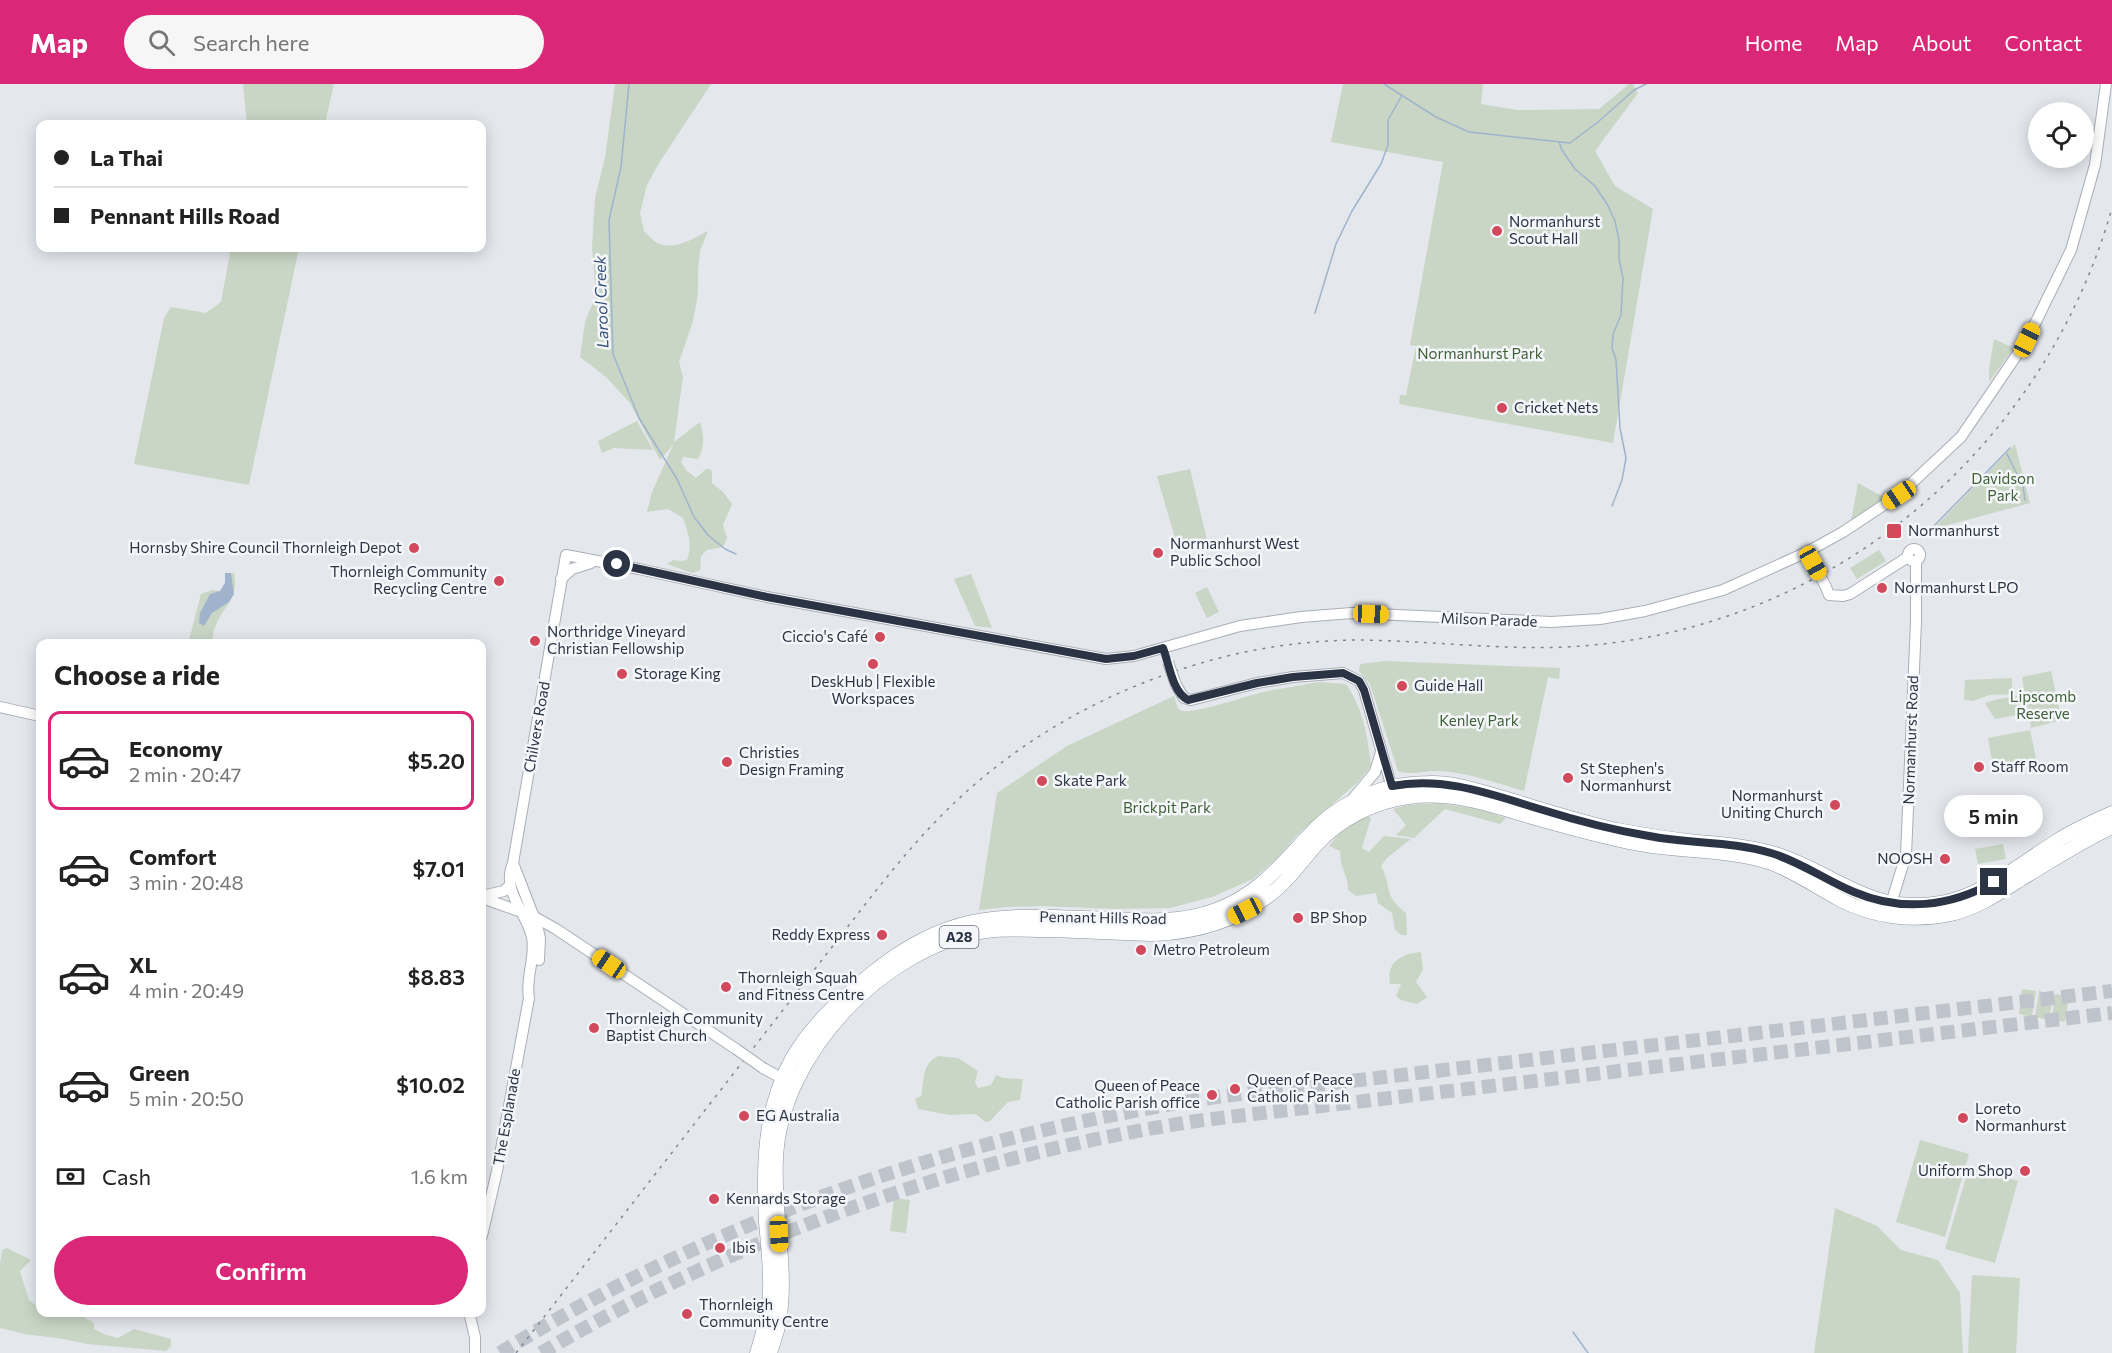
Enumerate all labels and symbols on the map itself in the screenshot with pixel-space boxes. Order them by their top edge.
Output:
place label: Normanhurst Scout Hall [1509,212,1600,247]
marker: Normanhurst Scout Hall [1490,224,1504,238]
water label: Larool Creek [589,255,612,349]
car [2011,320,2043,360]
park label: Normanhurst Park [1417,344,1543,362]
place label: Cricket Nets [1514,398,1598,416]
marker: Cricket Nets [1495,401,1509,415]
park label: Davidson Park [1971,469,2035,504]
car [1879,477,1919,513]
place label: Normanhurst [1908,521,1999,539]
marker: Normanhurst [1885,522,1903,540]
place label: Normanhurst West Public School [1170,534,1299,569]
place label: Hornsby Shire Council Thornleigh Depot [129,538,402,556]
marker: Hornsby Shire Council Thornleigh Depot [407,541,421,555]
car [1796,543,1830,583]
marker: Normanhurst West Public School [1151,546,1165,560]
route start [603,550,630,577]
place label: Thornleigh Community Recycling Centre [330,562,487,597]
marker: Thornleigh Community Recycling Centre [492,574,506,588]
place label: Normanhurst LPO [1894,578,2019,596]
marker: Normanhurst LPO [1875,581,1889,595]
car [1353,604,1389,624]
street label: Milson Parade [1440,608,1538,630]
place label: Northridge Vineyard Christian Fellowship [547,622,686,657]
place label: Ciccio's Café [782,627,868,645]
marker: Ciccio's Café [873,630,887,644]
marker: Northridge Vineyard Christian Fellowship [528,634,542,648]
marker: DeskHub | Flexible Workspaces [866,657,880,671]
place label: Storage King [634,664,721,682]
marker: Storage King [615,667,629,681]
place label: DeskHub | Flexible Workspaces [811,672,936,707]
street label: Normanhurst Road [1899,675,1921,805]
place label: Guide Hall [1414,676,1483,694]
marker: Guide Hall [1395,679,1409,693]
street label: Chilvers Road [519,680,553,774]
park label: Lipscomb Reserve [2010,687,2076,722]
park label: Kenley Park [1439,711,1519,729]
place label: Christies Design Framing [739,743,844,778]
marker: Christies Design Framing [720,755,734,769]
place label: Staff Room [1991,757,2069,775]
place label: St Stephen's Normanhurst [1580,759,1671,794]
marker: Staff Room [1972,760,1986,774]
place label: Skate Park [1054,771,1127,789]
marker: St Stephen's Normanhurst [1561,771,1575,785]
marker: Skate Park [1035,774,1049,788]
place label: Normanhurst Uniting Church [1721,786,1823,821]
callout: 5 min [1944,795,2044,837]
park label: Brickpit Park [1123,798,1211,816]
marker: Normanhurst Uniting Church [1828,798,1842,812]
place label: NOOSH [1877,849,1933,867]
marker: NOOSH [1938,852,1952,866]
route end [1980,868,2007,895]
car [1225,895,1265,927]
street label: Pennant Hills Road [1039,907,1167,927]
place label: BP Shop [1310,908,1367,926]
marker: BP Shop [1291,911,1305,925]
place label: Reddy Express [772,925,870,943]
road number: A28 [940,926,978,948]
marker: Reddy Express [875,928,889,942]
place label: Metro Petroleum [1153,940,1270,958]
marker: Metro Petroleum [1134,943,1148,957]
car [589,946,629,982]
place label: Thornleigh Squah and Fitness Centre [738,968,864,1003]
marker: Thornleigh Squah and Fitness Centre [719,980,733,994]
place label: Thornleigh Community Baptist Church [606,1009,763,1044]
marker: Thornleigh Community Baptist Church [587,1021,601,1035]
street label: The Esplanade [489,1067,523,1167]
place label: Queen of Peace Catholic Parish [1247,1070,1353,1105]
place label: Queen of Peace Catholic Parish office [1055,1076,1200,1111]
marker: Queen of Peace Catholic Parish [1228,1082,1242,1096]
marker: Queen of Peace Catholic Parish office [1205,1088,1219,1102]
place label: Loreto Normanhurst [1975,1099,2066,1134]
place label: EG Australia [756,1106,839,1124]
marker: EG Australia [737,1109,751,1123]
marker: Loreto Normanhurst [1956,1111,1970,1125]
place label: Uniform Shop [1918,1161,2013,1179]
marker: Uniform Shop [2018,1164,2032,1178]
place label: Kennards Storage [726,1189,846,1207]
marker: Kennards Storage [707,1192,721,1206]
car [769,1216,789,1252]
place label: Ibis [732,1238,756,1256]
marker: Ibis [713,1241,727,1255]
place label: Thornleigh Community Centre [699,1295,829,1330]
marker: Thornleigh Community Centre [680,1307,694,1321]

